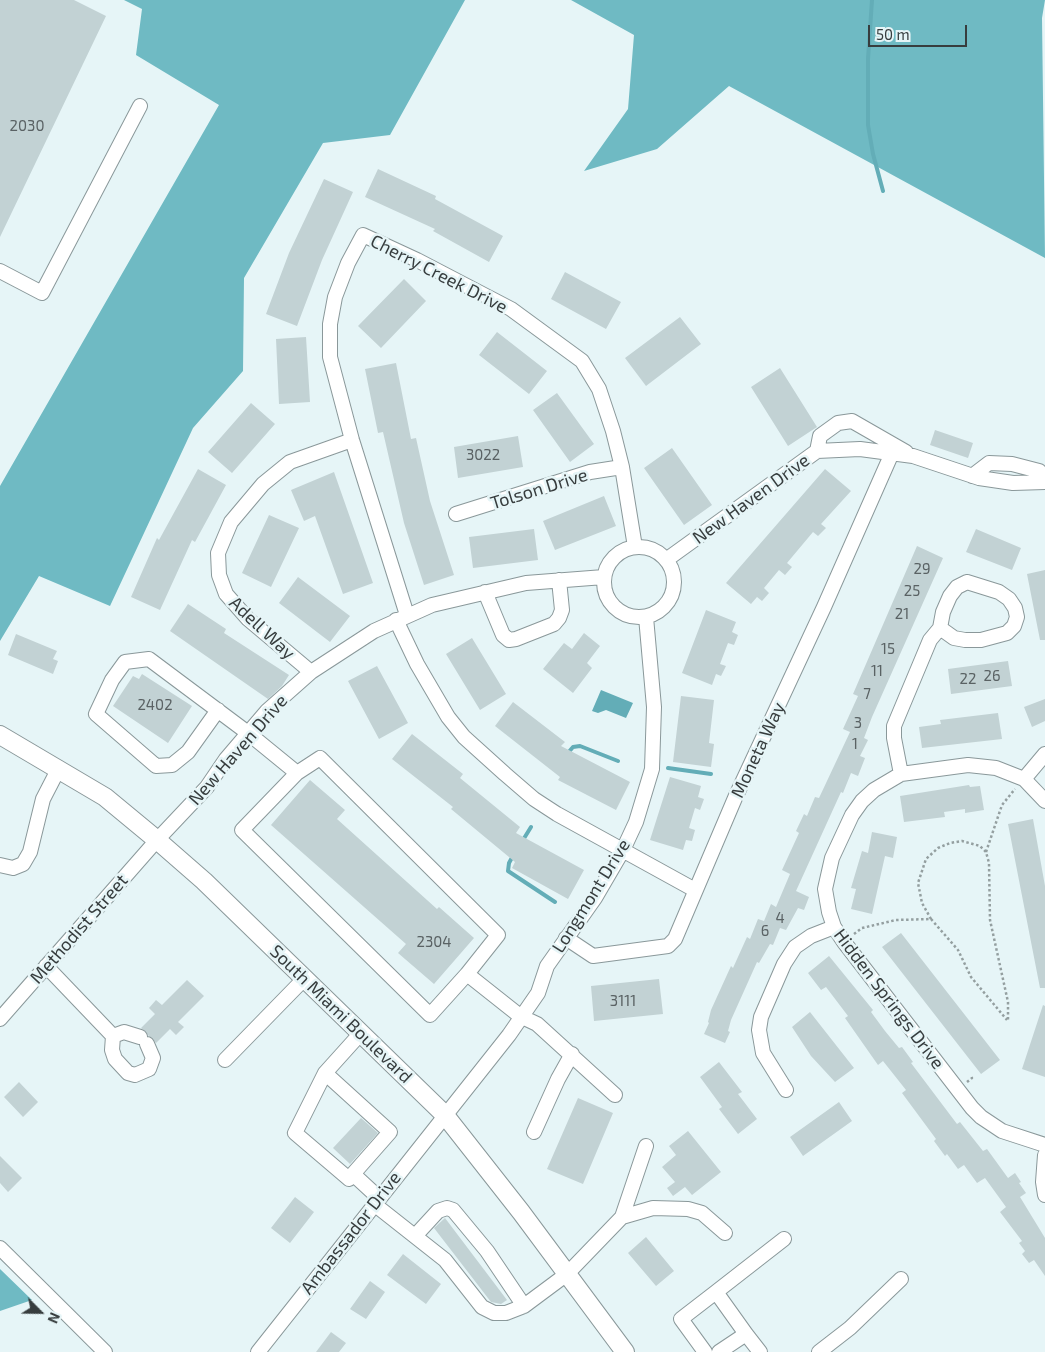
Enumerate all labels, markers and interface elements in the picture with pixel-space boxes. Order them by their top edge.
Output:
scale bar [870,15,969,47]
text: 50 m [876,25,910,43]
house number: 2030 [10,117,44,135]
street label: Cherry Creek Drive [367,230,511,318]
house number: 3022 [466,446,500,464]
street label: New Haven Drive [688,449,814,549]
street label: Tolson Drive [488,464,590,514]
house number: 29 [913,560,931,578]
house number: 25 [904,582,920,600]
street label: Adell Way [225,592,299,664]
house number: 21 [895,605,909,623]
house number: 15 [881,640,895,658]
house number: 11 [871,662,883,680]
house number: 26 [983,667,1001,685]
house number: 22 [960,670,976,688]
house number: 7 [863,685,871,703]
street label: New Haven Drive [184,690,292,810]
house number: 2402 [137,696,173,714]
street label: Moneta Way [726,699,790,801]
house number: 3 [854,714,862,732]
house number: 1 [852,735,858,753]
street label: Longmont Drive [547,835,635,957]
street label: Methodist Street [26,870,132,988]
house number: 4 [775,909,785,927]
house number: 6 [761,922,769,940]
street label: Hidden Springs Drive [829,925,949,1073]
house number: 2304 [416,933,452,951]
street label: South Miami Boulevard [265,940,417,1088]
house number: 3111 [610,992,636,1010]
street label: Ambassador Drive [296,1167,406,1299]
north arrow [15,1287,65,1337]
text: N [44,1310,64,1326]

